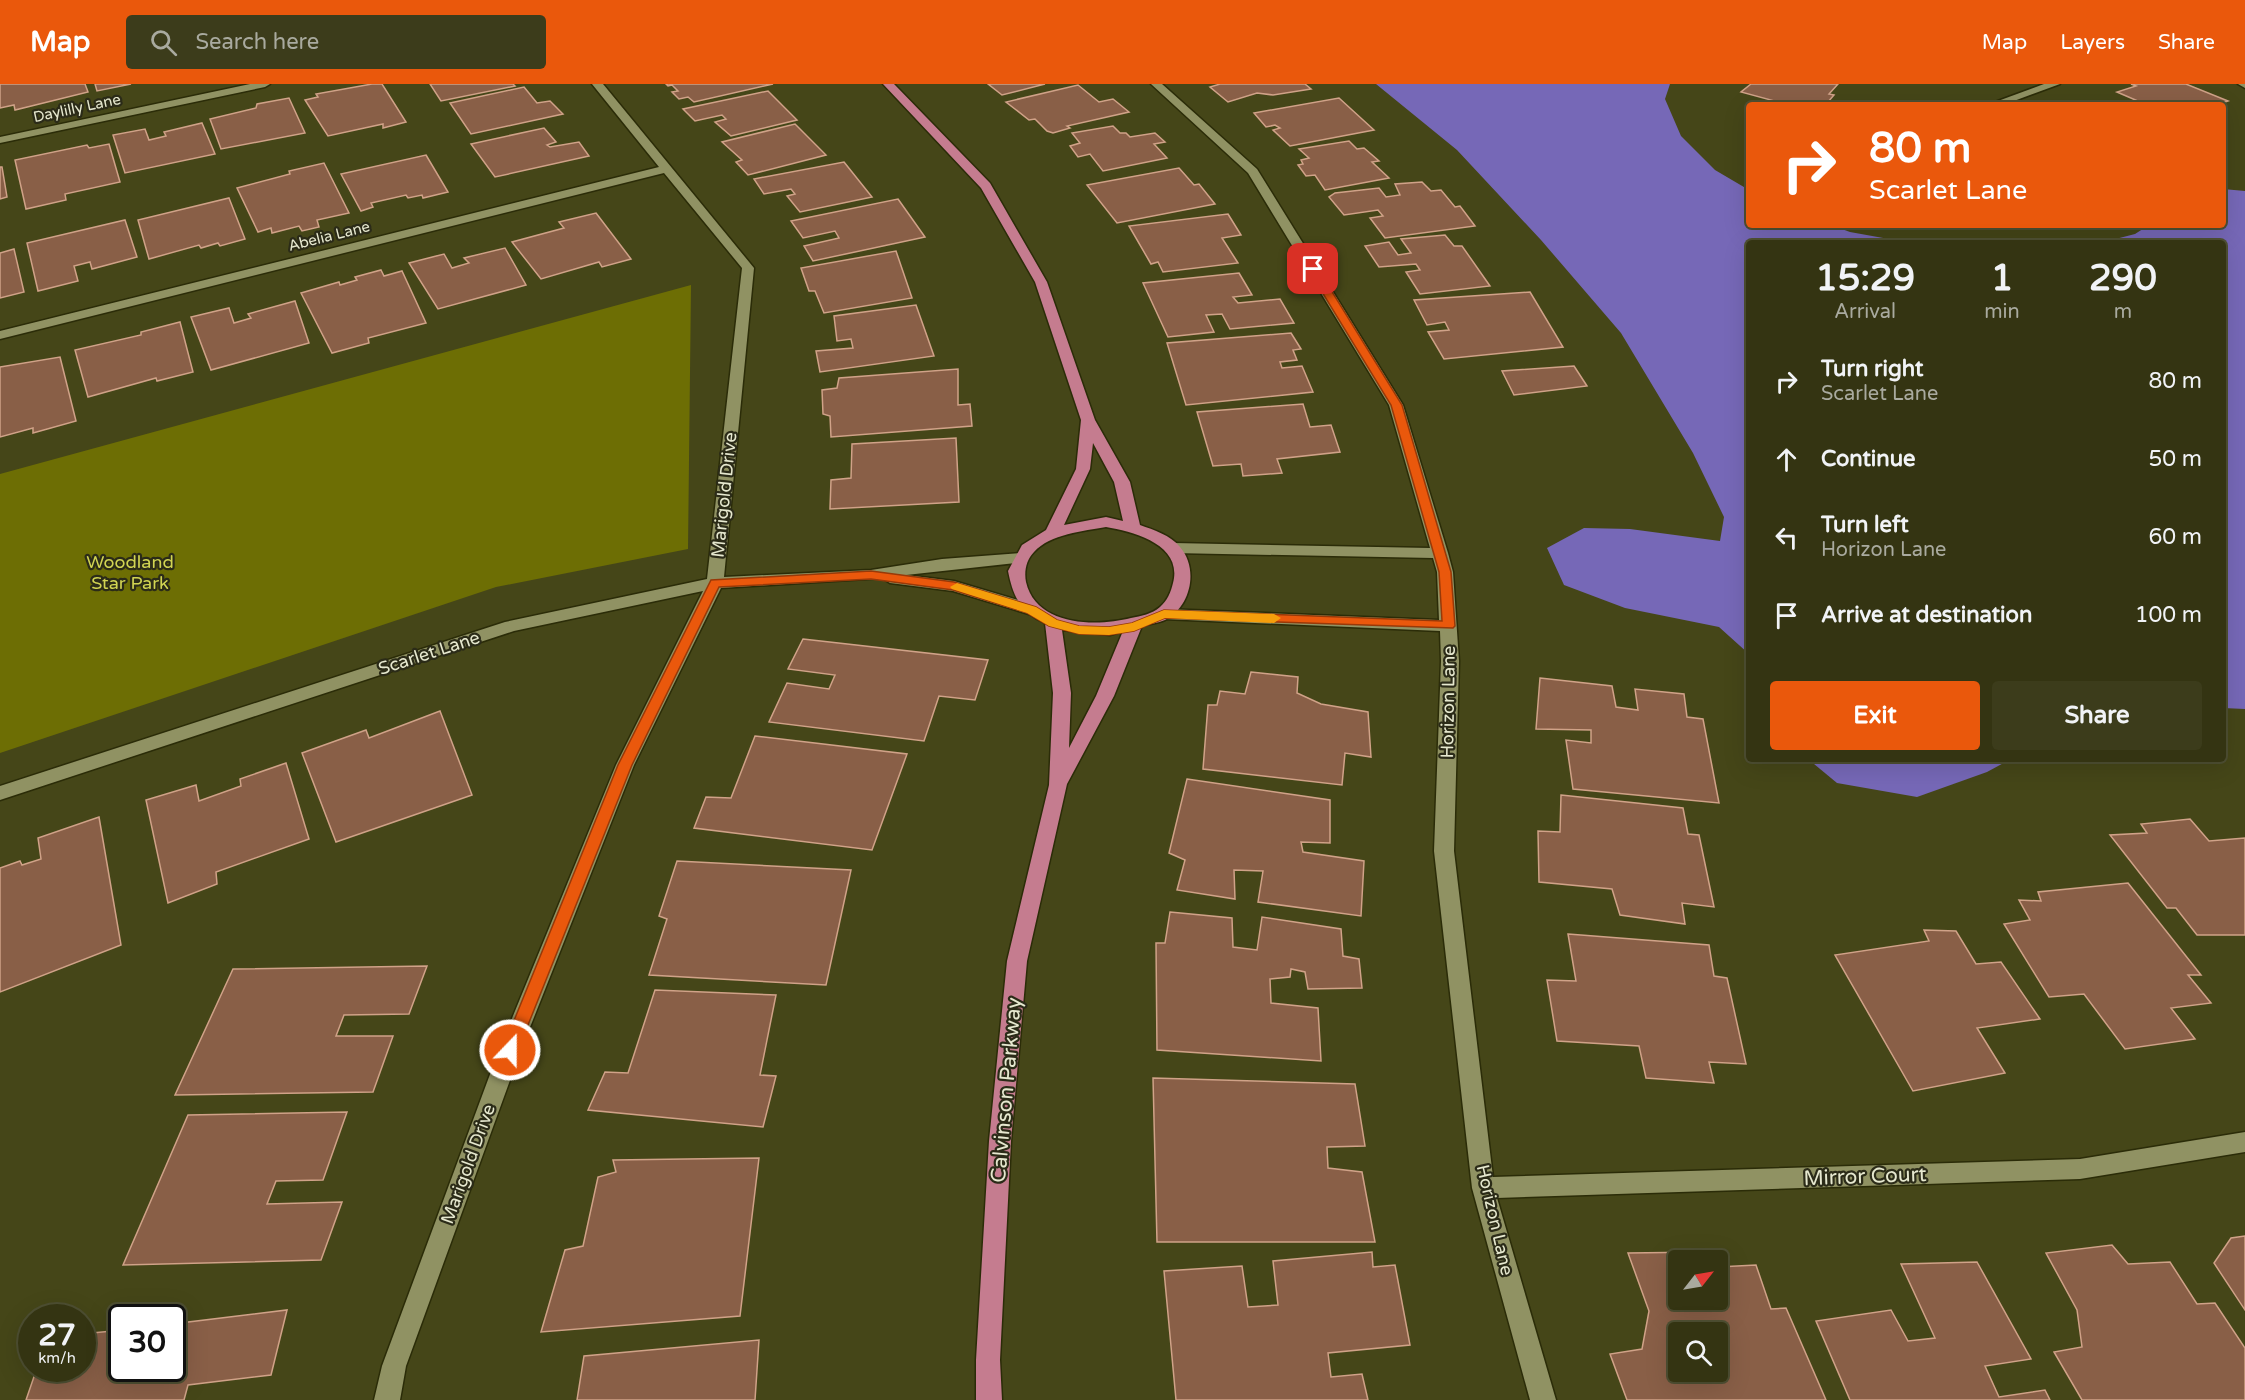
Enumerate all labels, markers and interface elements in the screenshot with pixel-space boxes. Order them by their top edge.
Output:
search box [126,15,546,69]
text: Map [30,25,90,59]
icon: search [147,26,180,59]
text: Search here [195,29,319,55]
text: Map [1982,30,2027,55]
text: Layers [2060,30,2125,55]
text: Share [2158,30,2215,55]
street label: Daylilly Lane [32,90,122,126]
text: 80 m [1869,123,1971,174]
icon: right [1770,126,1848,204]
text: Scarlet Lane [1869,174,2027,207]
street label: Abelia Lane [286,217,372,255]
pin [1287,243,1338,294]
icon: arrive [1296,252,1329,285]
text: 15:29 [1815,257,1915,300]
text: 1 [1991,257,2013,300]
text: 290 [2089,257,2157,300]
text: Arrival [1834,300,1896,324]
text: min [1984,300,2020,324]
text: m [2114,300,2132,324]
text: Turn right [1821,356,1923,382]
icon: right [1770,365,1803,398]
text: 80 m [2148,368,2202,394]
text: Scarlet Lane [1821,382,1938,406]
street label: Marigold Drive [706,431,742,559]
icon: ahead [1770,443,1803,476]
text: Continue [1821,446,1916,472]
text: 50 m [2148,446,2202,472]
text: Turn left [1821,512,1909,538]
icon: left [1770,521,1803,554]
text: 60 m [2148,524,2202,550]
text: Horizon Lane [1821,538,1946,562]
park label: Woodland Star Park [86,551,174,594]
icon: arrive [1770,599,1803,632]
text: Arrive at destination [1821,602,2032,628]
text: 100 m [2135,602,2202,628]
street label: Scarlet Lane [375,626,483,680]
street label: Horizon Lane [1436,645,1460,759]
button: Exit [1770,681,1980,750]
button: Share [1992,681,2202,750]
street label: Calvinson Parkway [986,996,1027,1184]
position arrow [478,1018,542,1082]
street label: Marigold Drive [436,1101,500,1227]
street label: Mirror Court [1803,1162,1927,1191]
street label: Horizon Lane [1472,1163,1518,1277]
north arrow [1668,1250,1728,1310]
map controls [1668,1250,1728,1382]
speed limit sign: 30 [108,1304,186,1382]
text: 27 [38,1317,76,1354]
button: search [1668,1322,1728,1382]
text: km/h [38,1349,76,1367]

